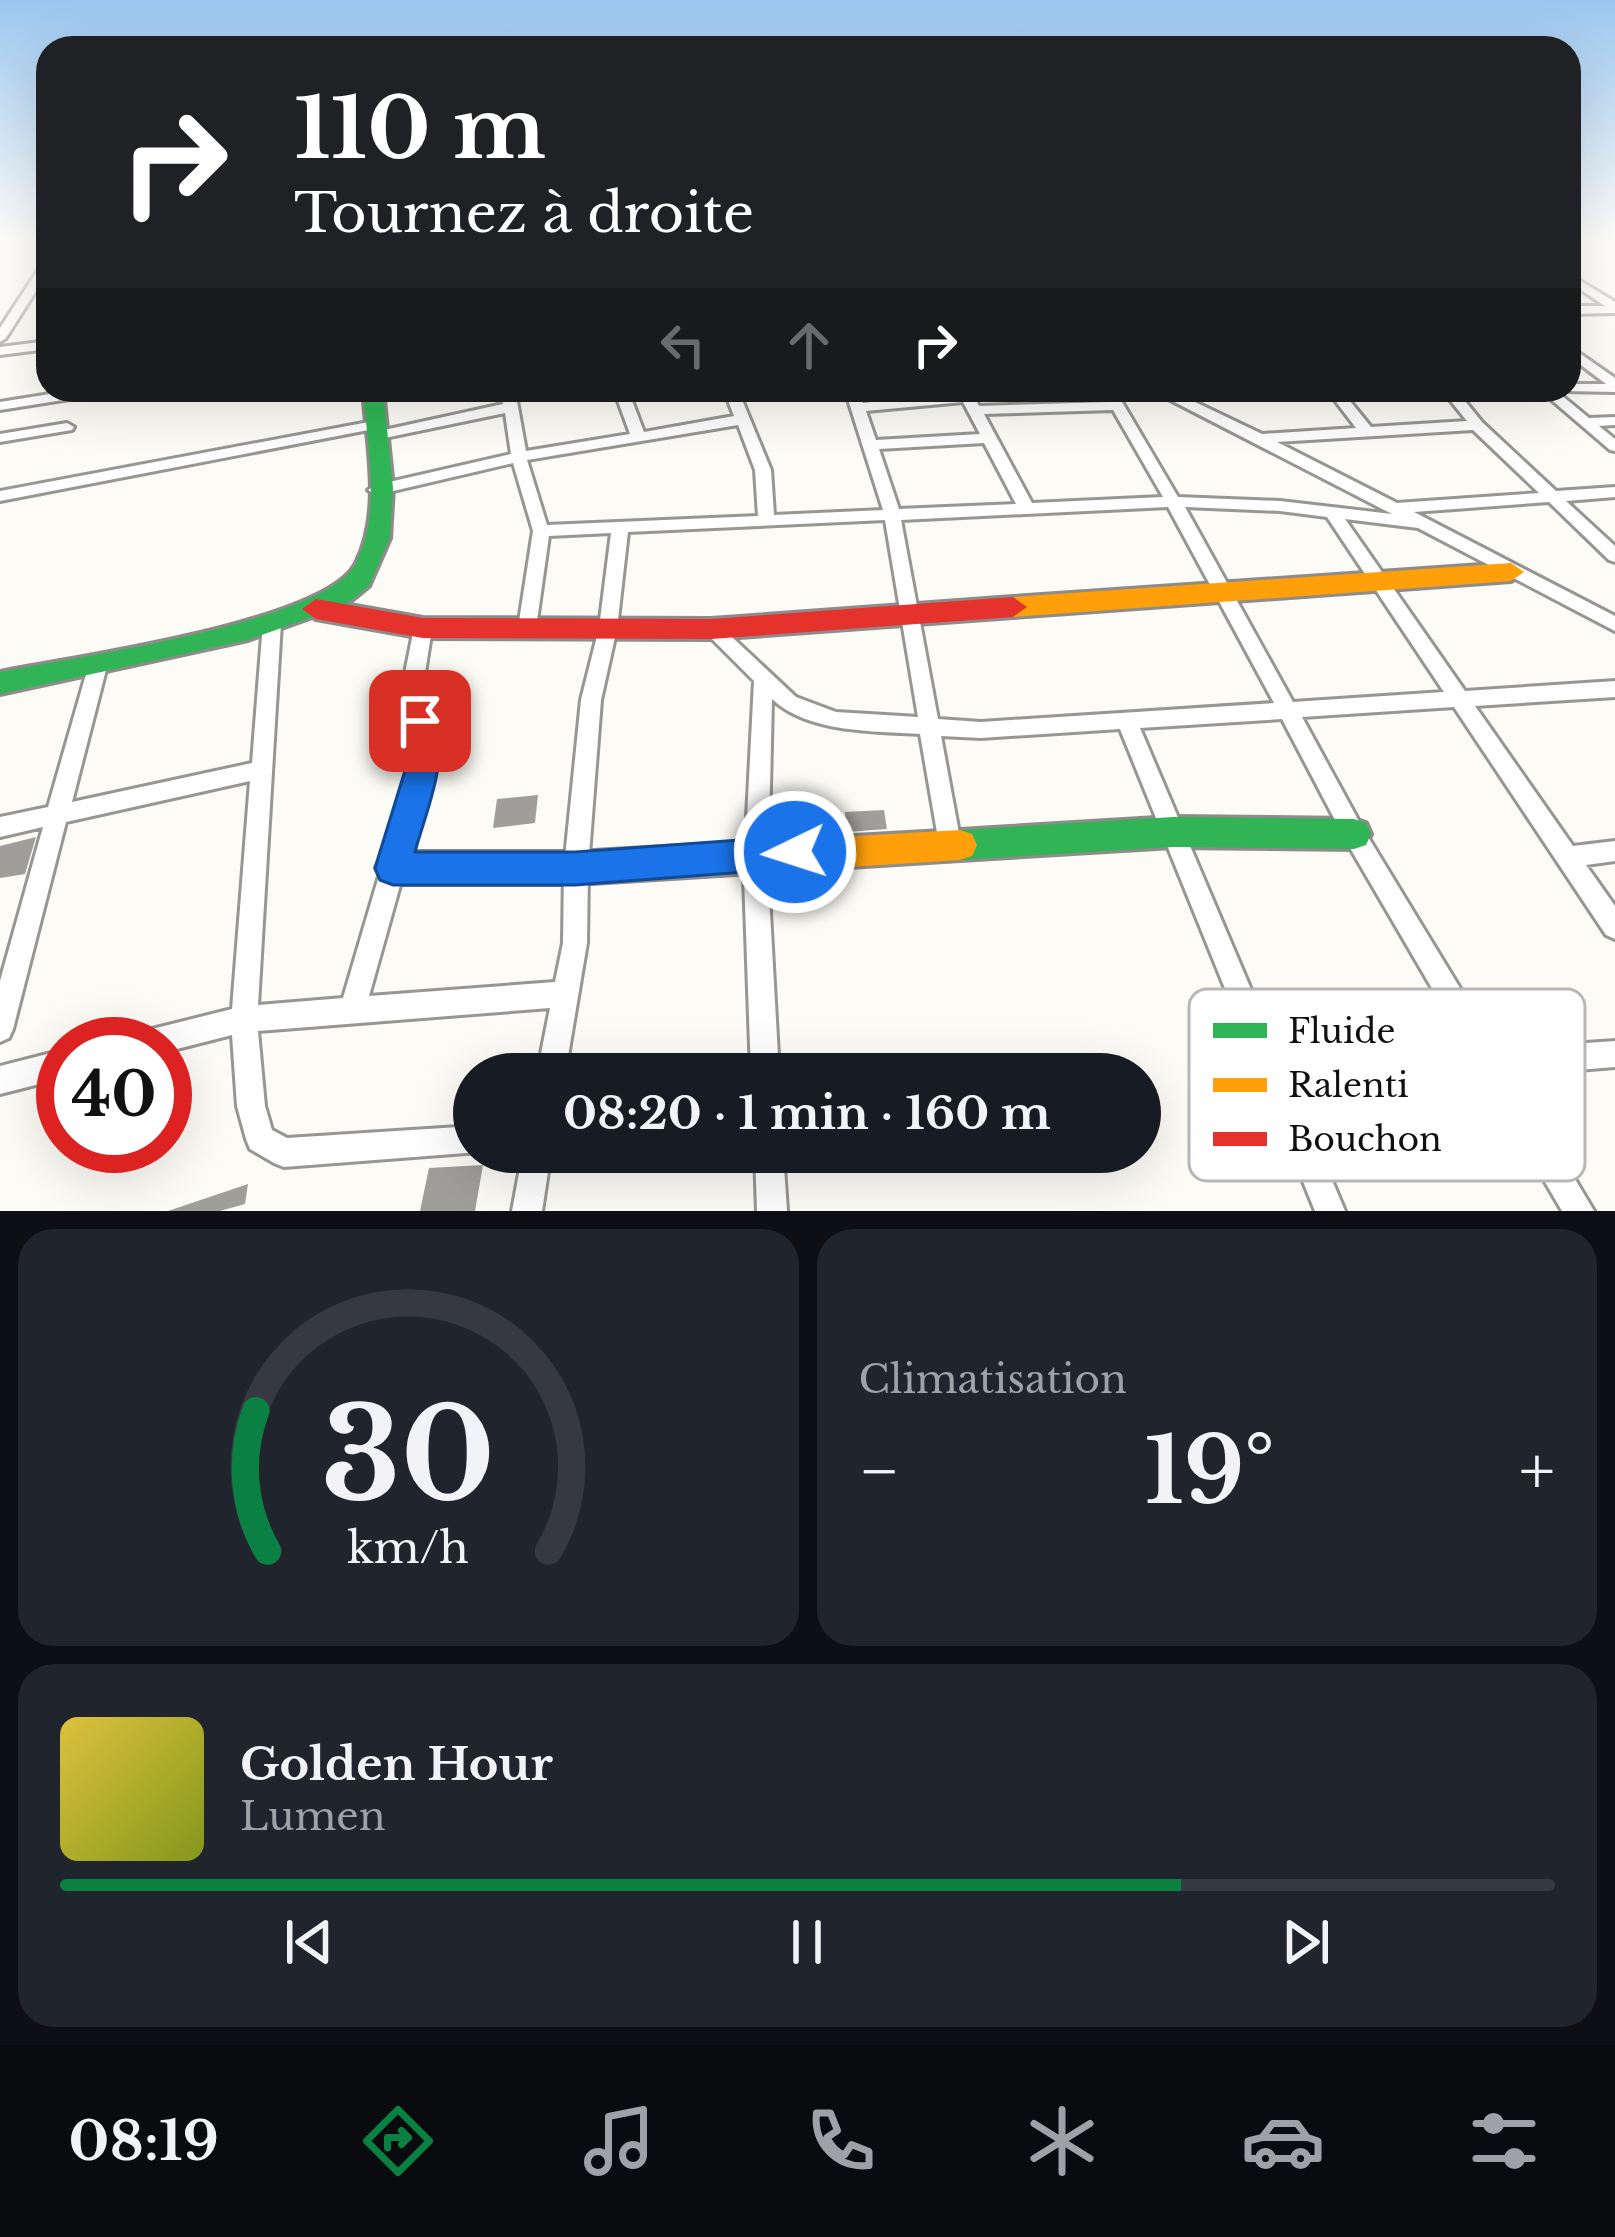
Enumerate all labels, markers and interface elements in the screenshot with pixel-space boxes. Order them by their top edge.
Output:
text: 110 m [294,77,546,181]
icon: right [96,84,252,240]
text: Tournez à droite [294,180,754,247]
icon: left [650,312,716,378]
icon: ahead [776,312,842,378]
icon: right [902,312,968,378]
pin [369,670,471,772]
icon: arrive [387,688,453,754]
position arrow [732,789,858,915]
legend [1189,989,1585,1181]
text: Fluide [1288,1011,1395,1052]
speed limit sign: 40 [36,1017,192,1173]
text: Ralenti [1288,1065,1408,1106]
text: 08:20 · 1 min · 160 m [563,1085,1051,1141]
text: Bouchon [1288,1119,1442,1160]
text: Climatisation [859,1355,1127,1404]
text: 30 [321,1379,495,1534]
text: 19° [1145,1416,1275,1527]
text: − [859,1430,900,1512]
text: + [1519,1430,1555,1512]
text: km/h [347,1520,469,1574]
text: Golden Hour [240,1736,553,1792]
text: Lumen [240,1792,386,1841]
icon: previous [276,1909,342,1975]
icon: pause [774,1909,840,1975]
icon: next [1273,1909,1339,1975]
icon: directions [356,2099,440,2183]
icon: music [577,2099,661,2183]
icon: phone [799,2099,883,2183]
icon: climate [1020,2099,1104,2183]
icon: car [1241,2099,1325,2183]
icon: filters [1462,2099,1546,2183]
text: 08:19 [69,2108,219,2175]

